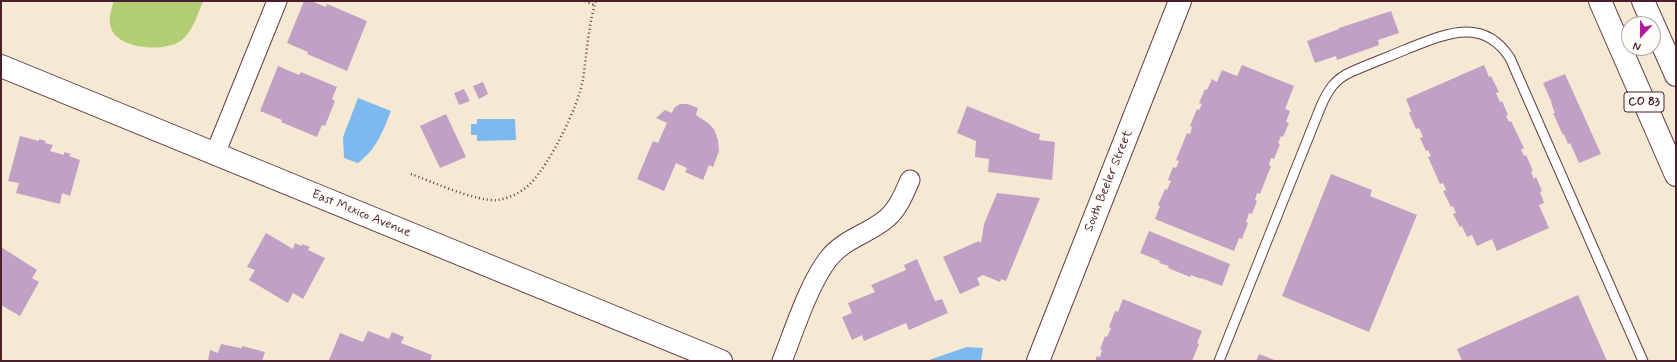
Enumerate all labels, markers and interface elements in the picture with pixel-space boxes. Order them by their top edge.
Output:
north arrow [1621,16,1661,56]
text: N [1631,38,1643,54]
road number: CO 83 [1624,92,1664,112]
street label: South Beeler Street [1081,128,1137,234]
street label: East Mexico Avenue [309,187,413,241]

